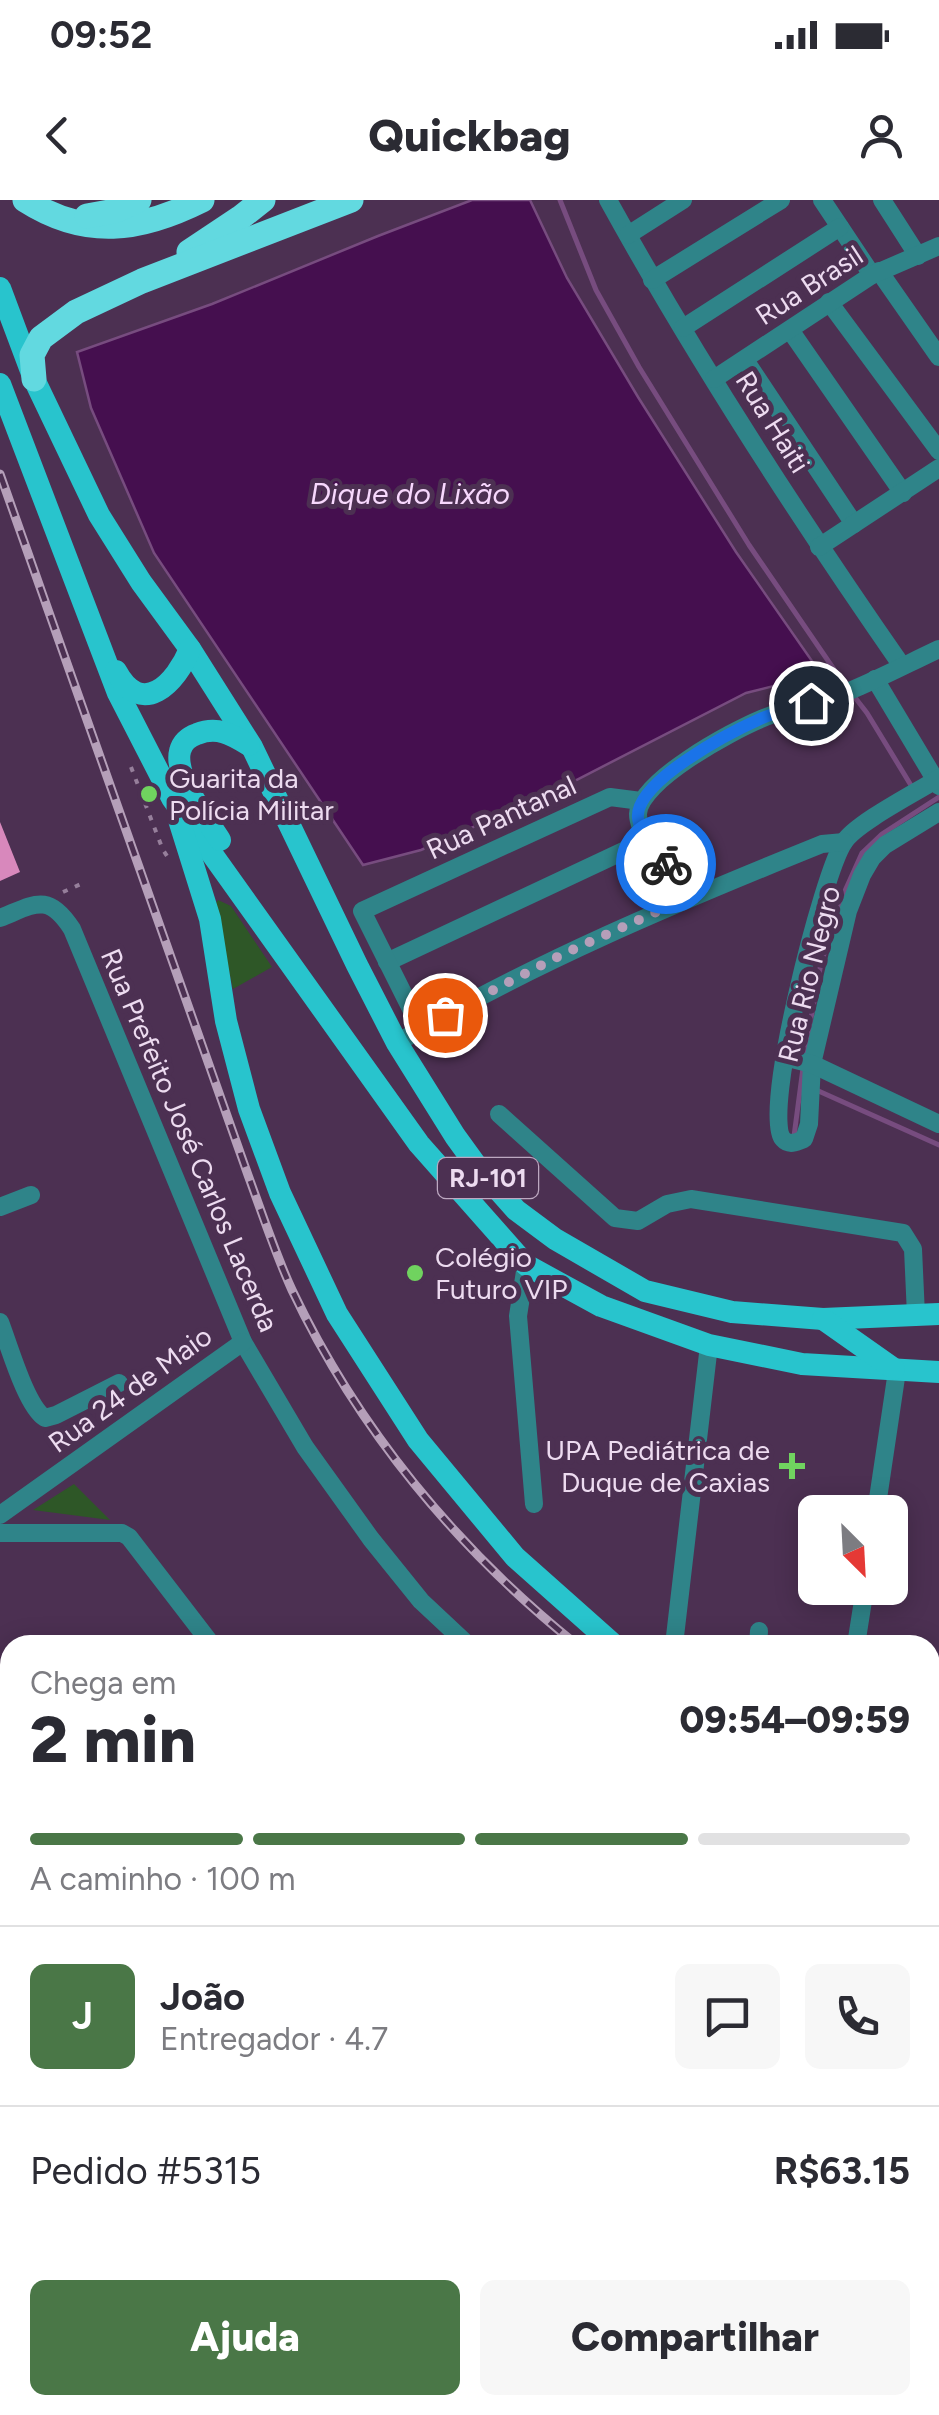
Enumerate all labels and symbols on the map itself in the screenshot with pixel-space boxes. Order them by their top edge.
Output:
street label: Rua Brasil [749,238,869,332]
street label: Rua Haiti [729,365,817,479]
water label: Dique do Lixão [310,475,510,512]
pin [769,661,854,746]
place label: Guarita da Polícia Militar [169,761,334,827]
street label: Rua Pantanal [421,768,581,866]
marker: Guarita da Polícia Militar [138,783,160,805]
courier [616,814,716,914]
street label: Rua Rio Negro [771,882,847,1066]
street label: Rua Prefeito José Carlos Lacerda [94,943,286,1337]
pin [403,973,488,1058]
road number: RJ-101 [438,1158,538,1198]
place label: Colégio Futuro VIP [435,1240,568,1306]
marker: Colégio Futuro VIP [404,1262,426,1284]
street label: Rua 24 de Maio [42,1318,218,1460]
place label: UPA Pediátrica de Duque de Caxias [545,1433,770,1499]
marker: UPA Pediátrica de Duque de Caxias [779,1453,805,1479]
north arrow [798,1495,908,1605]

